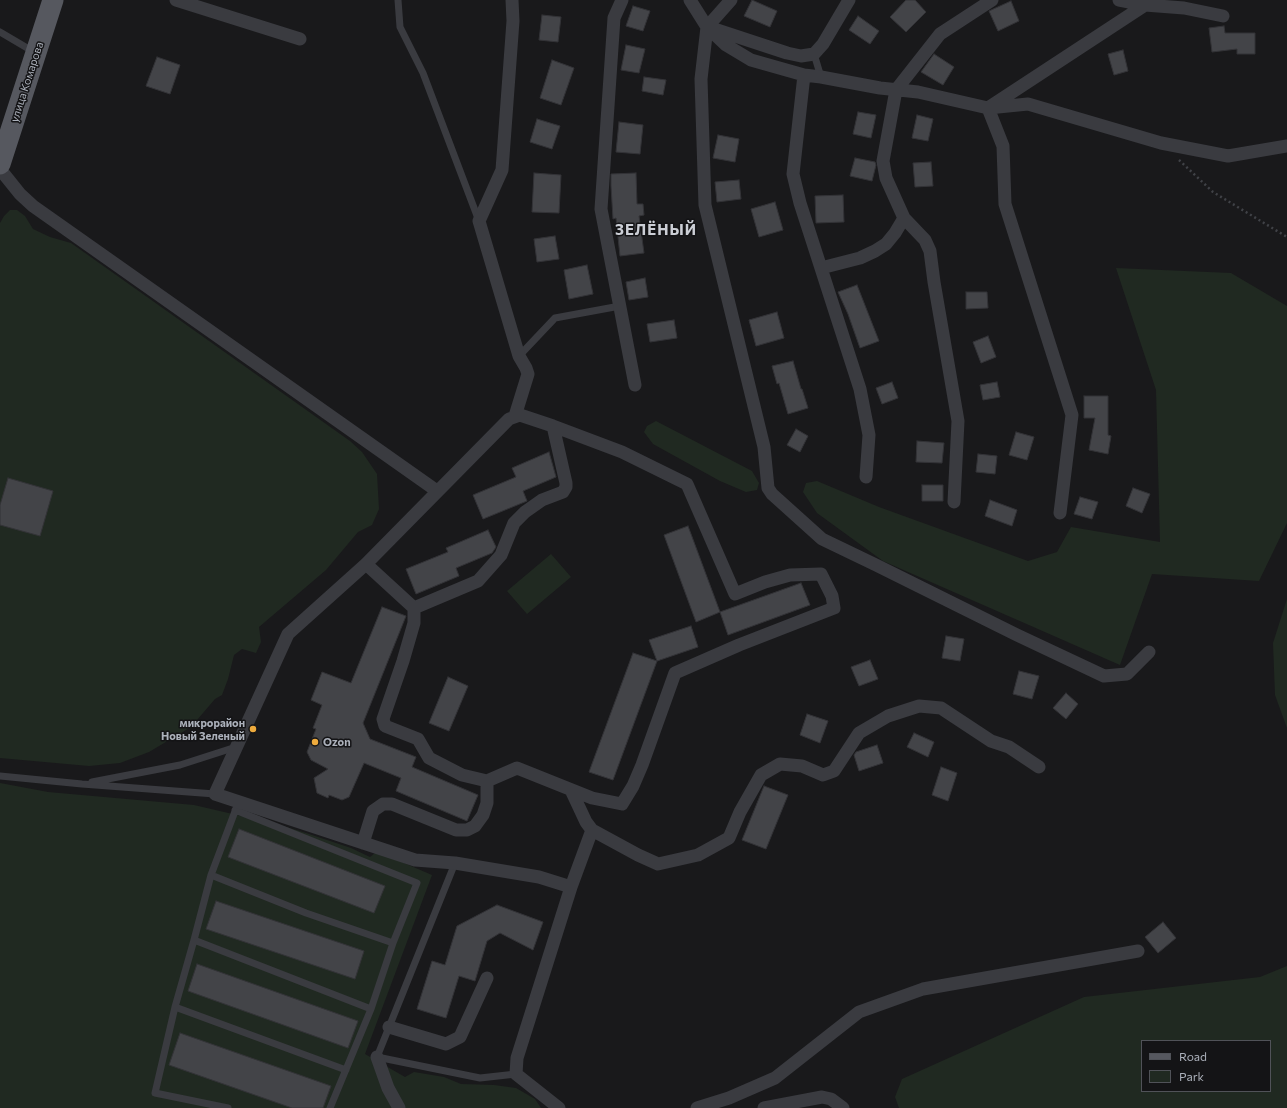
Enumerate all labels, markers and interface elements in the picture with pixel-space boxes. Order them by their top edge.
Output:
street label: улица Комарова [8,40,46,124]
district label: ЗЕЛЁНЫЙ [615,221,697,239]
place label: микрорайон Новый Зеленый [161,716,245,742]
marker: микрорайон Новый Зеленый [248,724,258,734]
place label: Ozon [323,735,351,749]
marker: Ozon [310,737,320,747]
legend [1141,1040,1271,1092]
text: Road [1179,1049,1207,1063]
text: Park [1179,1069,1204,1083]

